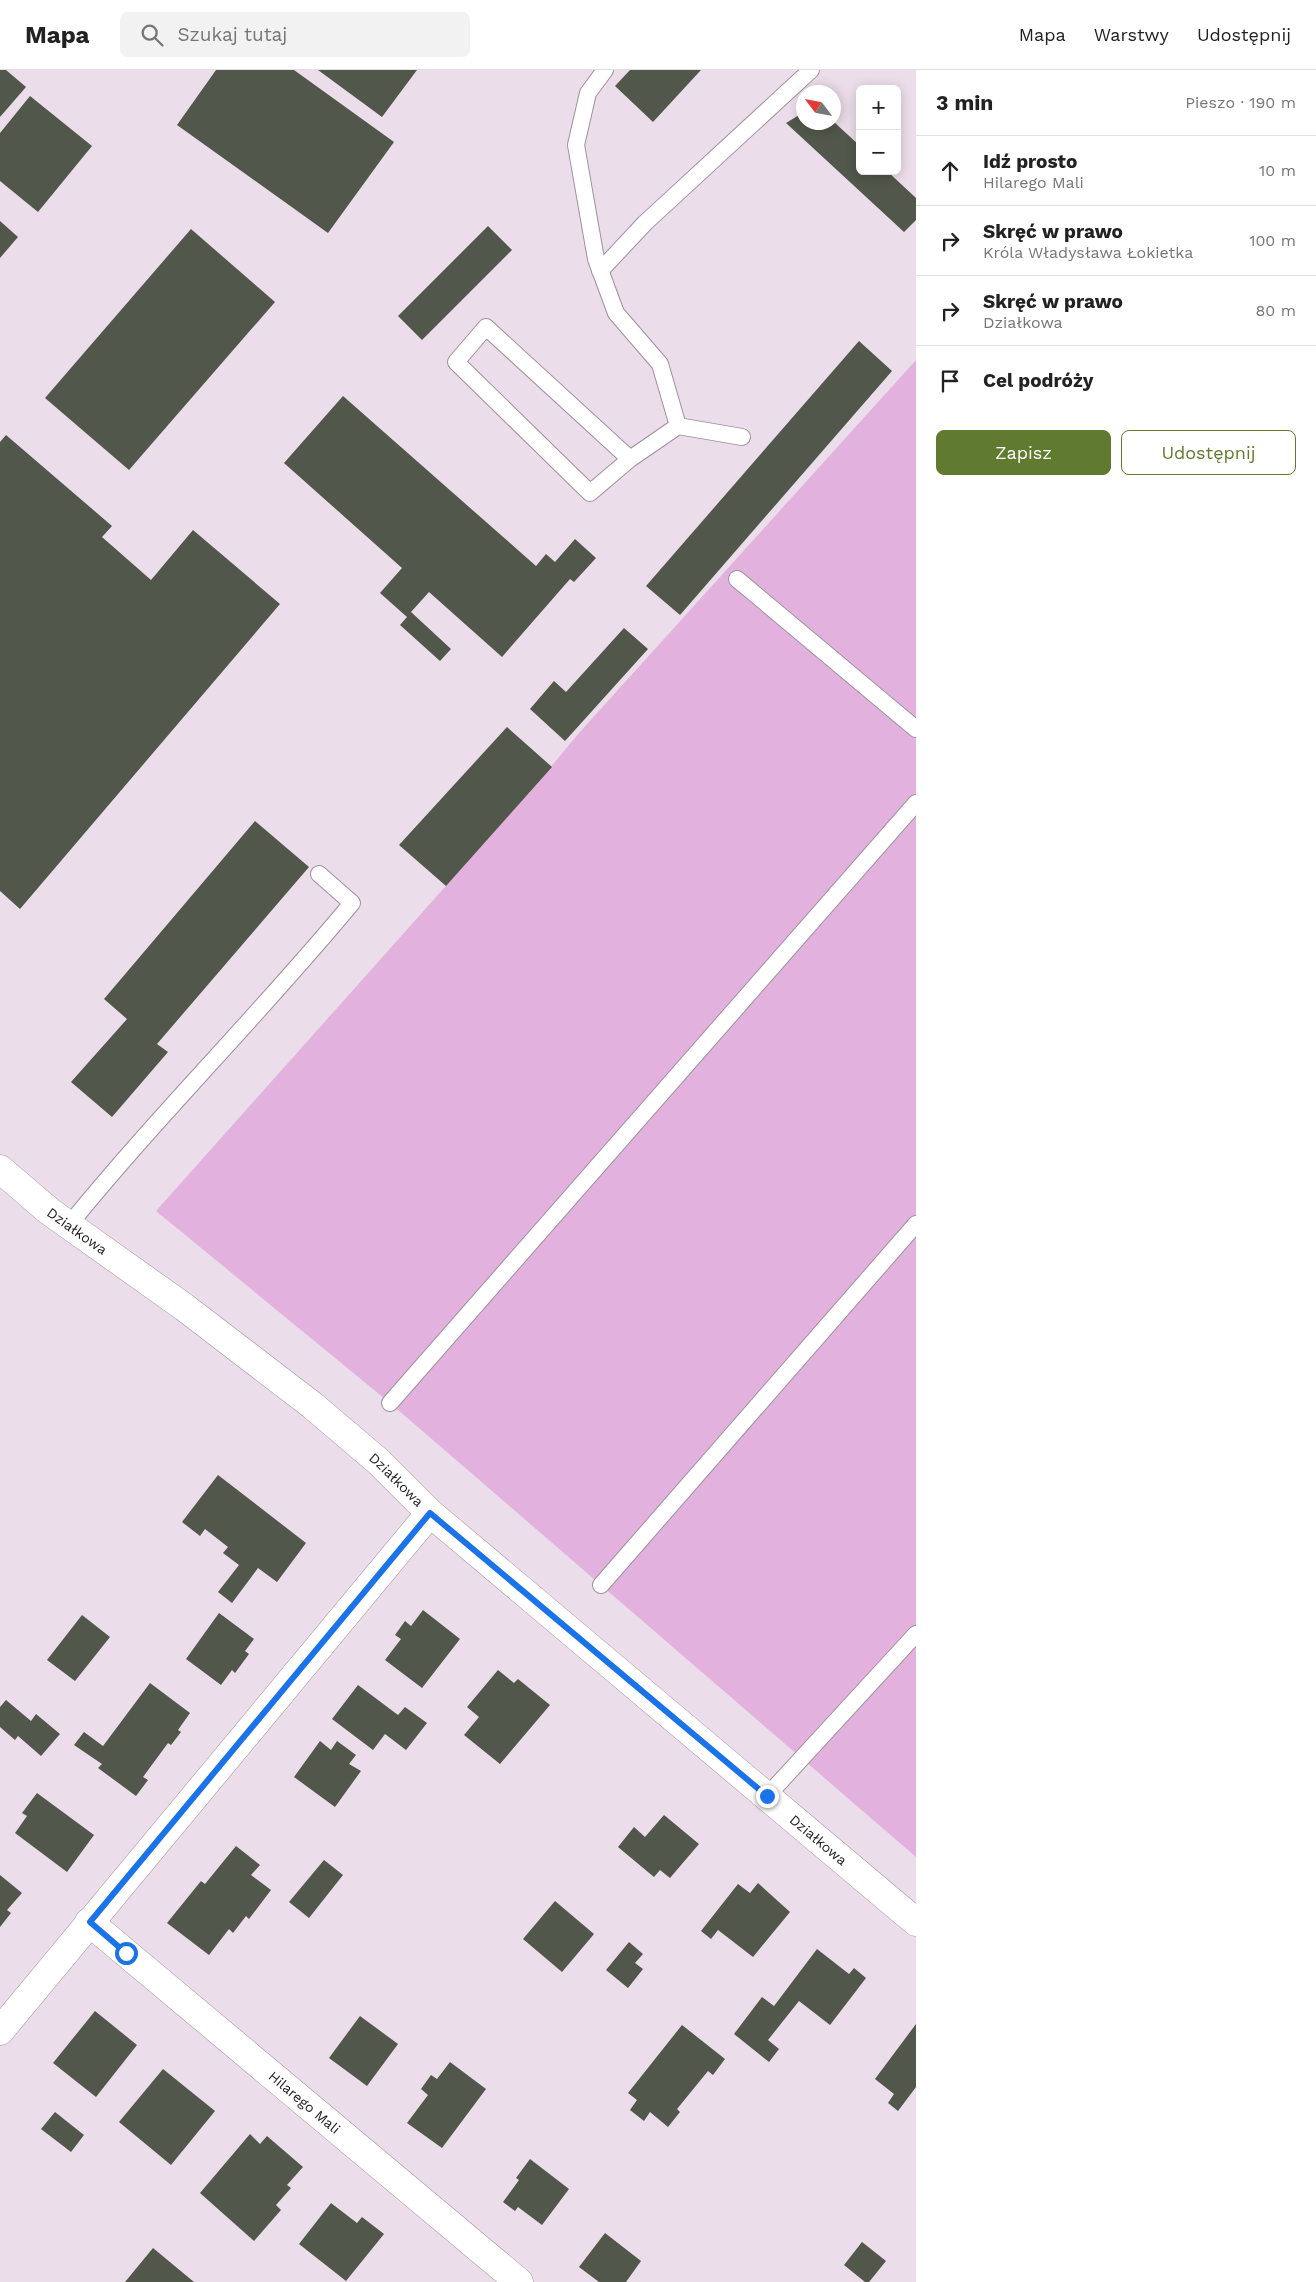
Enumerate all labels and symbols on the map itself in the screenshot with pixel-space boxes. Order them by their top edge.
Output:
north arrow [796,85,841,130]
street label: Działkowa [44,1204,110,1258]
street label: Działkowa [366,1449,427,1510]
route end [756,1785,779,1808]
street label: Działkowa [786,1811,850,1868]
route start [115,1942,138,1965]
street label: Hilarego Mali [265,2068,343,2137]

